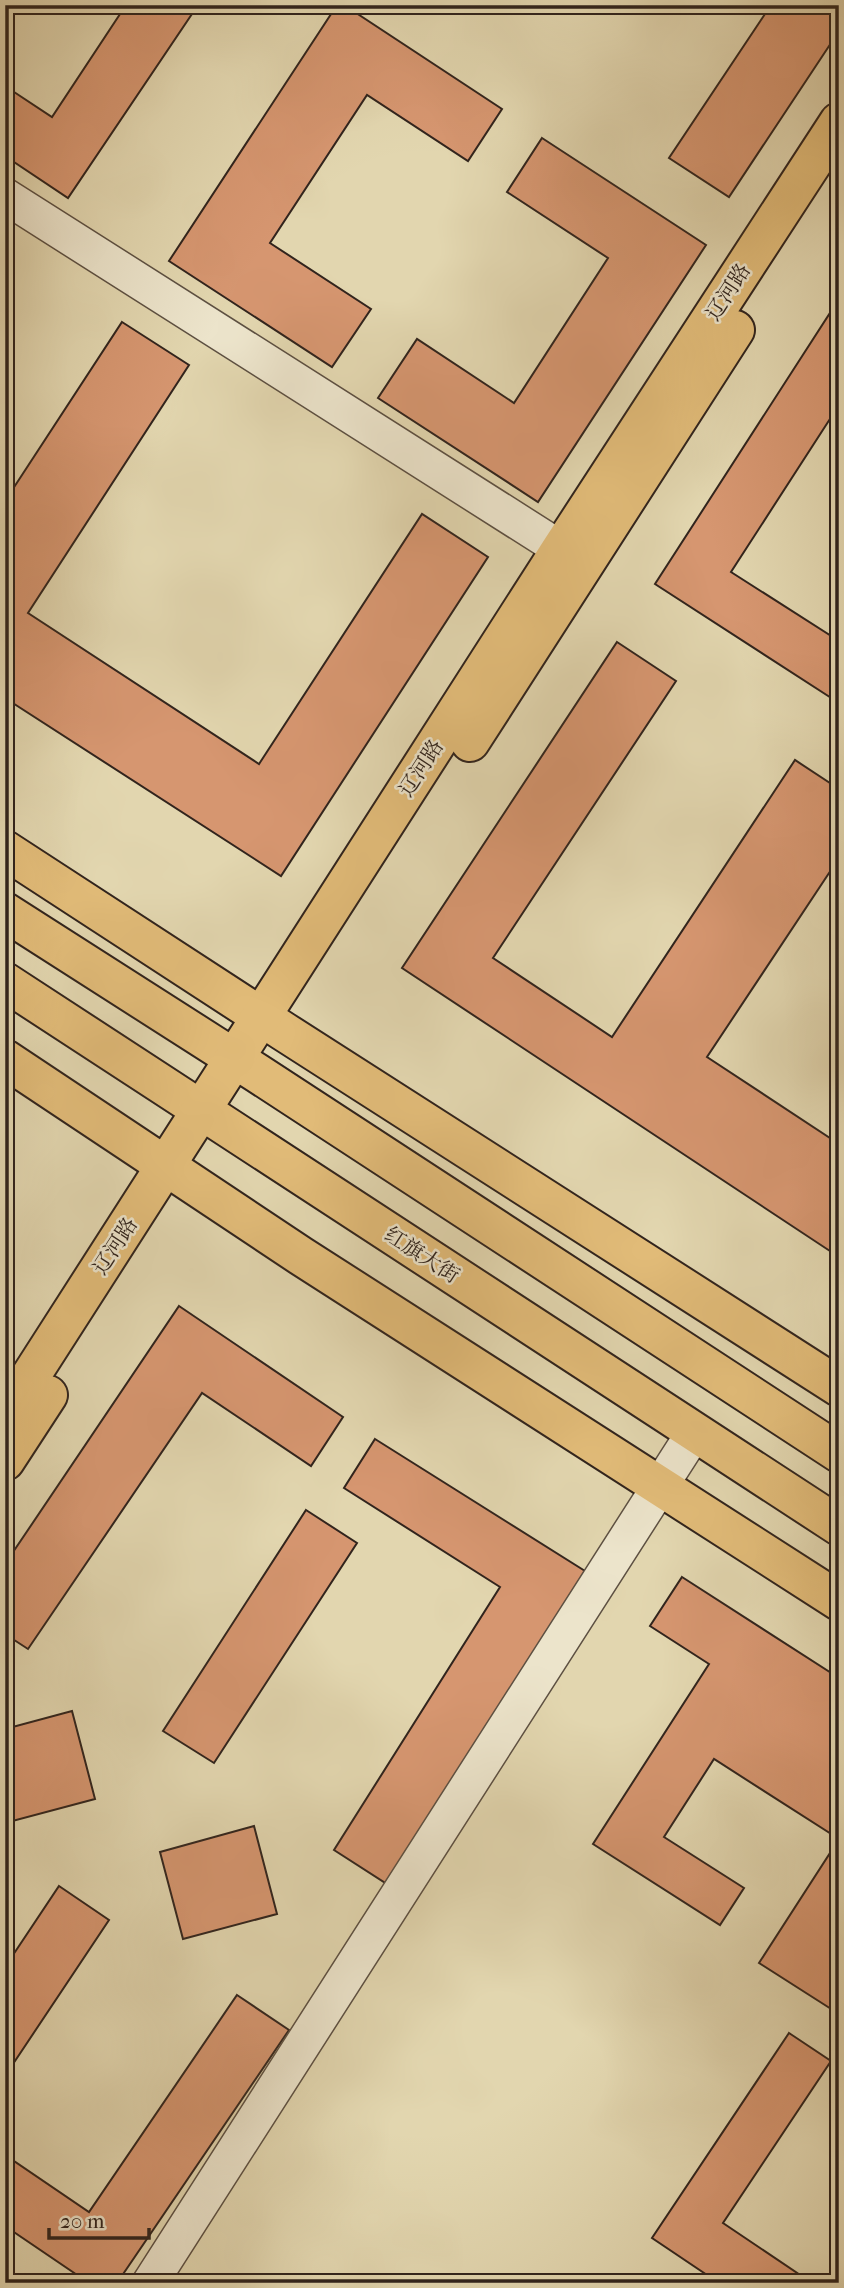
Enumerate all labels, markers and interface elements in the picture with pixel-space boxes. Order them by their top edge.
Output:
street label: 辽河路 [701,259,755,325]
street label: 辽河路 [394,735,448,801]
street label: 辽河路 [88,1213,142,1279]
street label: 红旗大街 [380,1222,464,1288]
scale bar [49,2197,149,2241]
text: 20 m [60,2209,105,2233]

